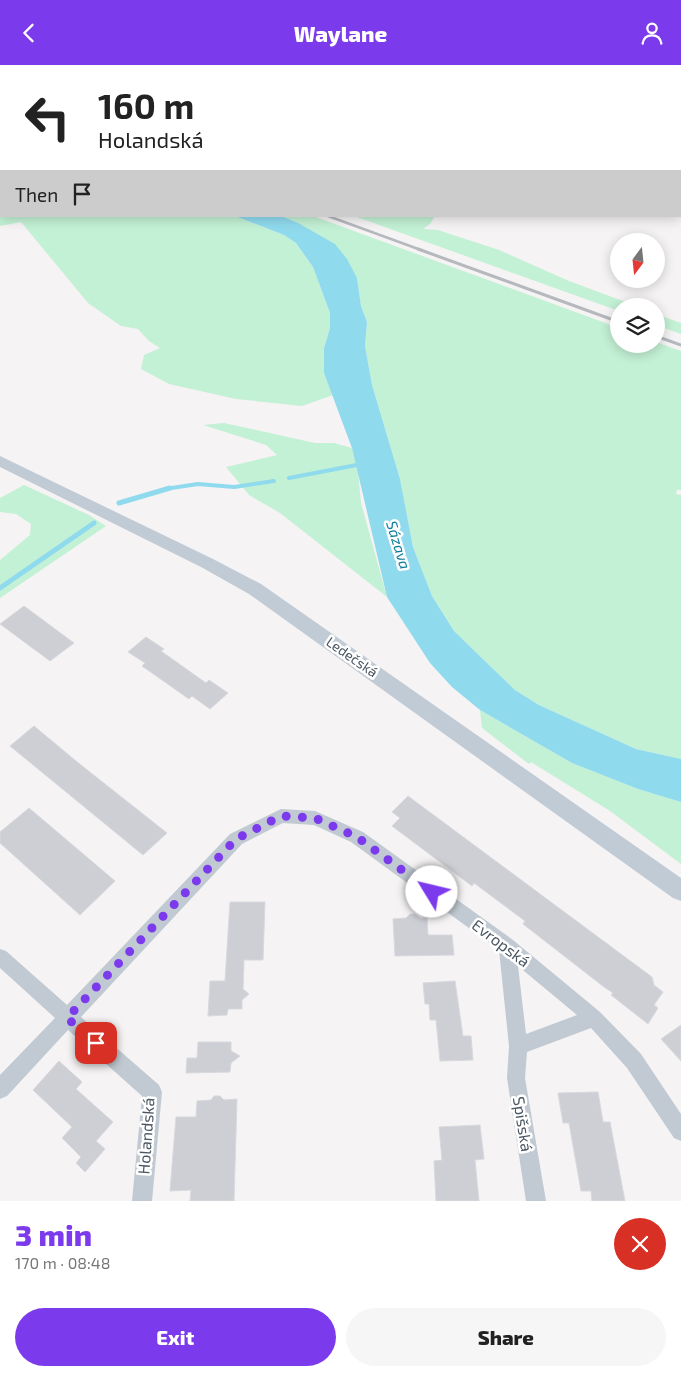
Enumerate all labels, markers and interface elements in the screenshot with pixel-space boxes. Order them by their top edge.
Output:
icon: back [15,19,43,47]
icon: person [638,19,666,47]
text: Waylane [294,20,387,46]
text: 160 m [98,84,194,126]
icon: left [15,85,80,150]
text: Holandská [98,126,204,152]
icon: arrive [68,180,96,208]
text: Then [15,183,58,206]
north arrow [610,233,665,287]
map controls [610,233,665,353]
button: layers [610,298,665,353]
water label: Sázava [383,518,415,571]
street label: Ledečská [323,633,381,680]
position arrow [405,865,457,917]
street label: Evropská [469,915,534,970]
pin [75,1022,117,1064]
icon: arrive [82,1029,110,1057]
street label: Spišská [510,1095,537,1153]
street label: Holandská [133,1097,158,1175]
text: 3 min [15,1216,92,1252]
button: close [614,1218,666,1270]
text: 170 m · 08:48 [15,1253,110,1272]
button: Exit [15,1308,336,1366]
button: Share [346,1308,666,1366]

